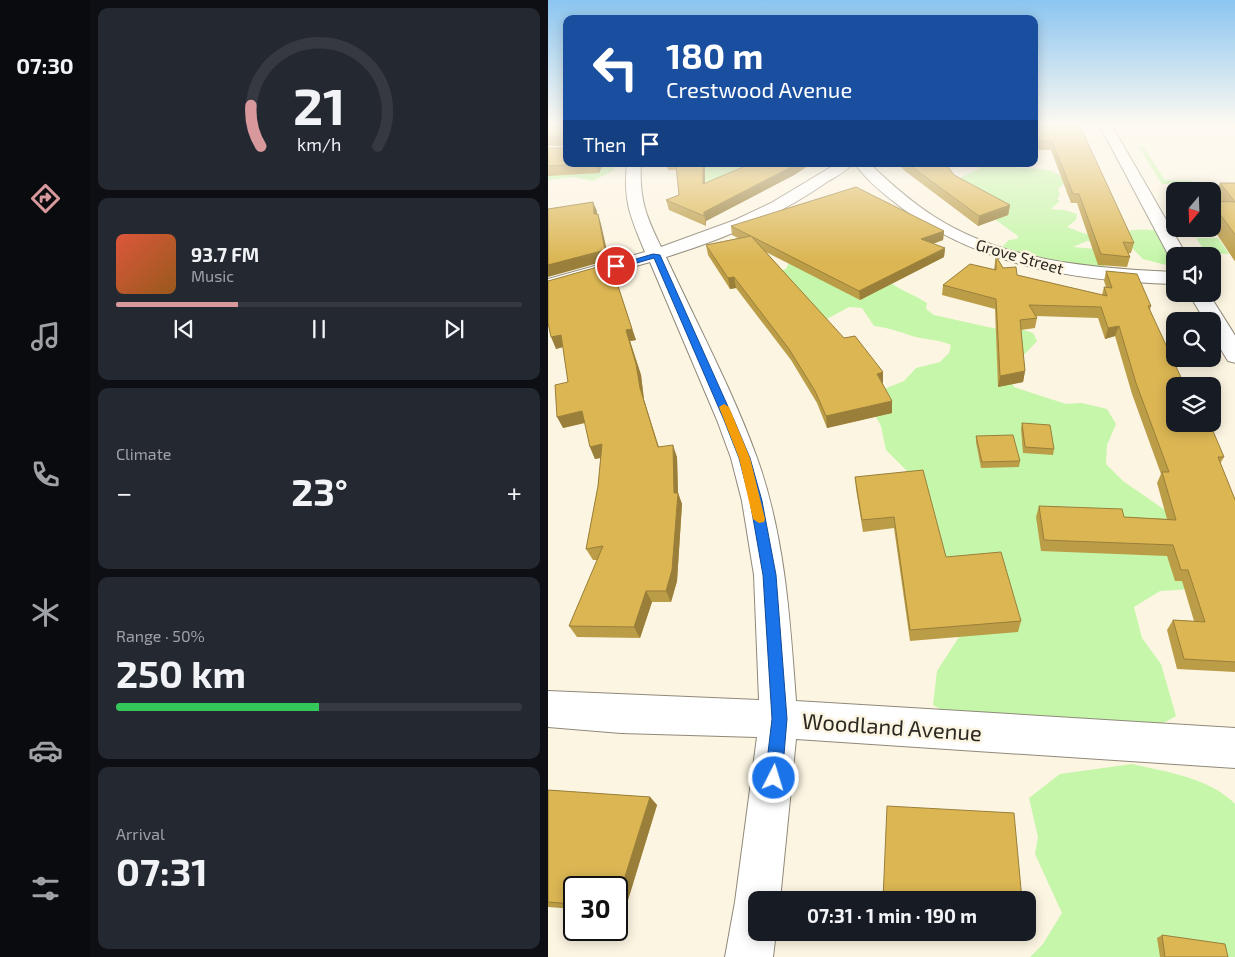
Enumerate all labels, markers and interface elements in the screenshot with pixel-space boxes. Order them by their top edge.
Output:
text: 180 m [666,34,763,76]
icon: left [583,35,648,100]
text: 07:30 [16,52,74,78]
text: 21 [293,73,345,135]
text: Crestwood Avenue [666,76,852,102]
icon: arrive [636,130,664,158]
text: km/h [297,133,341,155]
text: Then [583,133,626,156]
icon: directions [28,181,63,216]
north arrow [1166,182,1220,238]
map controls [1166,182,1221,432]
street label: Grove Street [974,234,1066,278]
text: 93.7 FM [191,243,259,266]
pin [595,245,637,287]
button: sound [1166,247,1221,302]
icon: arrive [602,252,630,280]
text: Music [191,266,234,285]
button: search [1166,312,1221,367]
icon: previous [170,315,198,343]
icon: pause [305,315,333,343]
icon: next [440,315,468,343]
icon: music [28,319,63,354]
button: layers [1166,377,1221,432]
text: Climate [116,444,171,463]
icon: phone [28,457,63,492]
text: 23° [291,468,348,514]
text: − [116,475,132,509]
text: + [507,475,522,509]
icon: climate [28,595,63,630]
text: Range · 50% [116,626,205,645]
text: 250 km [116,650,246,696]
street label: Woodland Avenue [801,707,983,745]
icon: car [28,733,63,768]
position arrow [747,751,799,803]
text: Arrival [116,824,165,843]
text: 07:31 [116,848,208,894]
icon: filters [28,871,63,906]
speed limit sign: 30 [563,876,628,941]
text: 07:31 · 1 min · 190 m [807,904,977,927]

